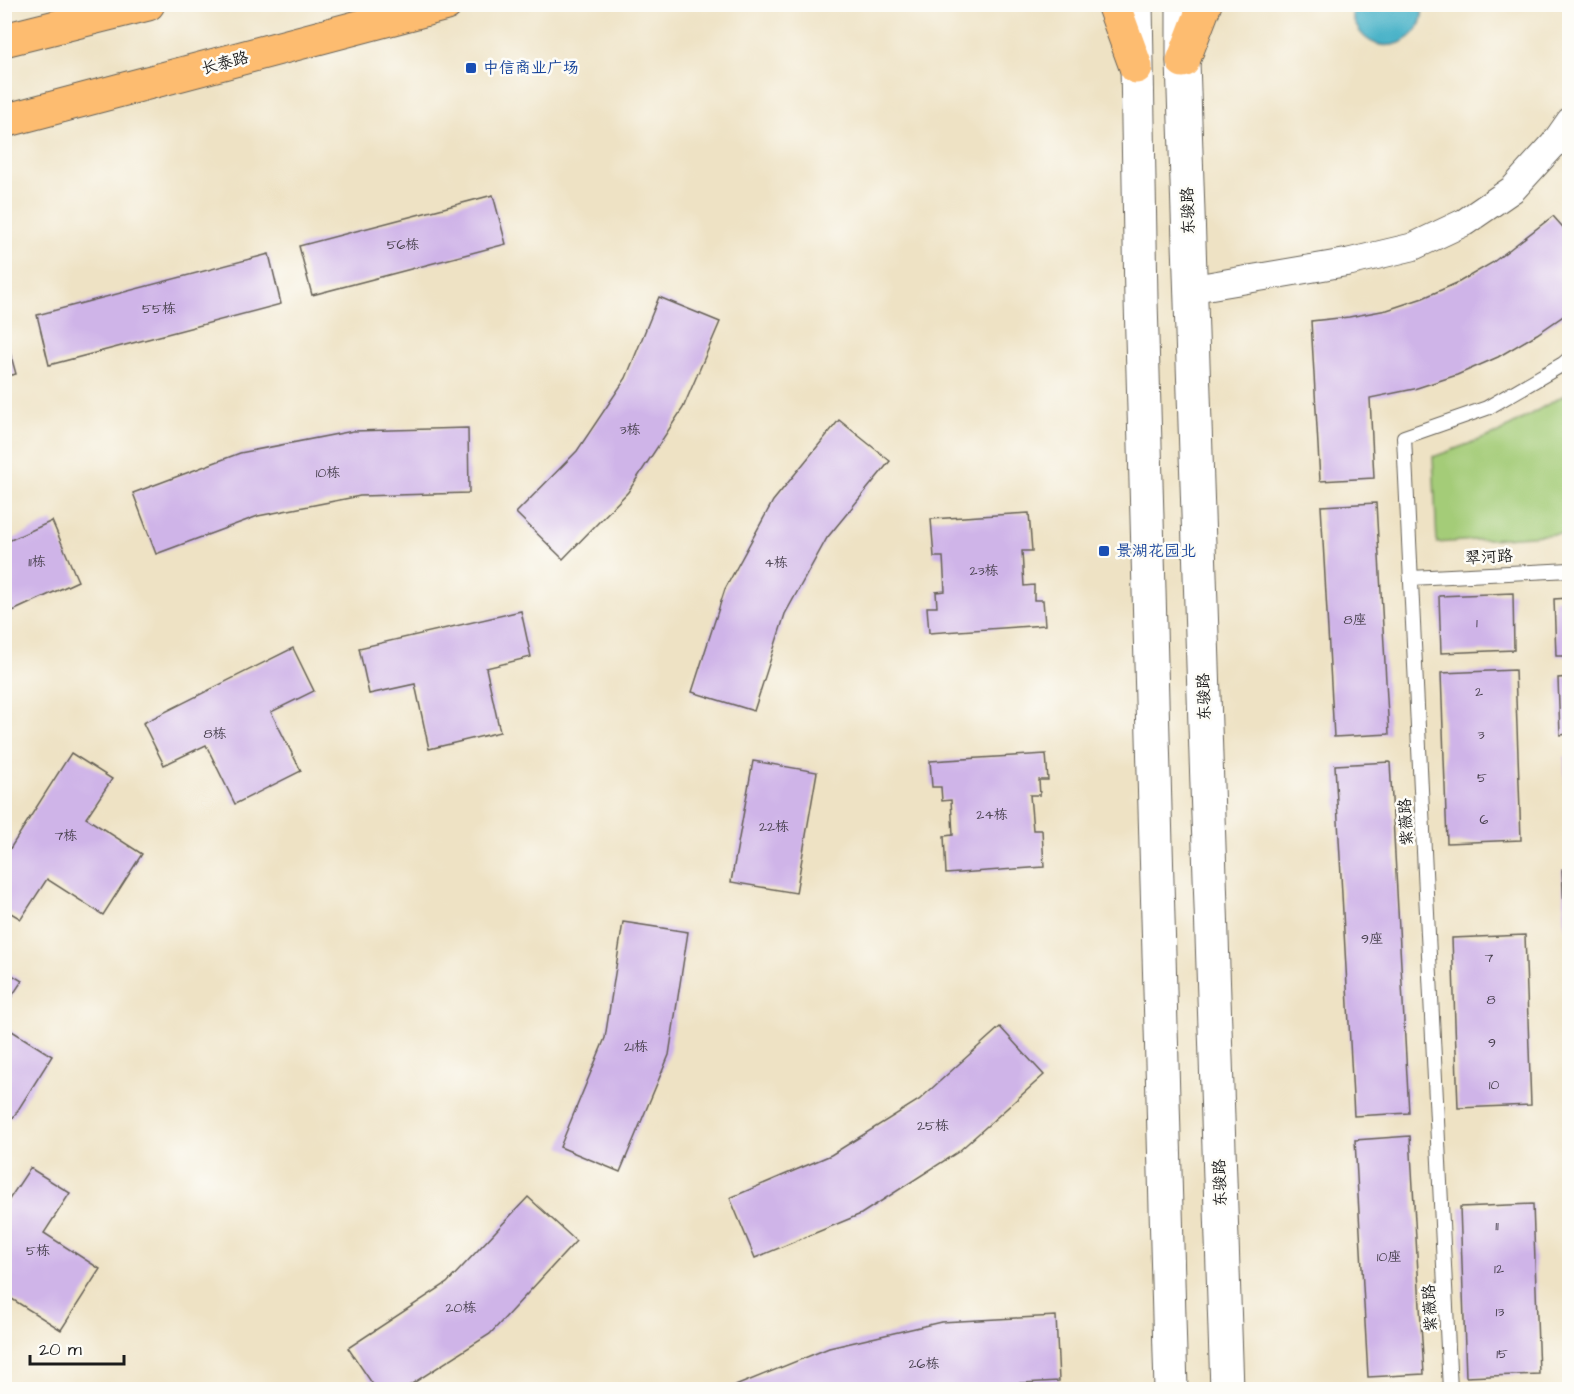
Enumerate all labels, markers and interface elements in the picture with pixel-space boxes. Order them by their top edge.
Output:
street label: 长泰路 [199,46,251,80]
place label: 中信商业广场 [483,57,579,79]
marker: 中信商业广场 [464,61,478,75]
street label: 东骏路 [1176,187,1200,235]
house number: 56栋 [387,235,419,255]
house number: 55栋 [142,299,176,319]
house number: 3栋 [619,420,641,440]
house number: 10栋 [316,463,340,483]
place label: 景湖花园北 [1116,540,1196,562]
marker: 景湖花园北 [1097,544,1111,558]
street label: 翠河路 [1464,545,1514,569]
house number: 11栋 [28,552,46,572]
house number: 4栋 [764,553,788,573]
house number: 23栋 [969,561,999,581]
house number: 8座 [1343,610,1367,630]
house number: 1 [1476,613,1478,633]
street label: 东骏路 [1192,673,1216,721]
house number: 2 [1475,682,1483,702]
house number: 8栋 [203,724,227,744]
house number: 3 [1477,725,1485,745]
house number: 5 [1477,768,1487,788]
street label: 紫薇路 [1394,797,1418,847]
house number: 24栋 [976,805,1008,825]
house number: 6 [1480,810,1489,830]
house number: 22栋 [759,817,789,837]
house number: 7栋 [55,826,77,846]
house number: 9座 [1361,929,1383,949]
house number: 7 [1485,948,1494,968]
house number: 8 [1486,990,1496,1010]
house number: 9 [1488,1033,1496,1053]
house number: 21栋 [624,1037,648,1057]
house number: 10 [1489,1075,1499,1095]
house number: 25栋 [917,1116,949,1136]
street label: 东骏路 [1208,1159,1232,1207]
house number: 11 [1495,1216,1499,1236]
house number: 5栋 [26,1241,50,1261]
house number: 10座 [1377,1247,1401,1267]
house number: 12 [1494,1259,1504,1279]
street label: 紫薇路 [1418,1283,1442,1333]
house number: 20栋 [446,1298,476,1318]
house number: 13 [1496,1302,1504,1322]
scale bar [30,1328,124,1366]
text: 20 m [39,1337,82,1362]
house number: 15 [1496,1344,1508,1364]
house number: 26栋 [909,1354,939,1374]

